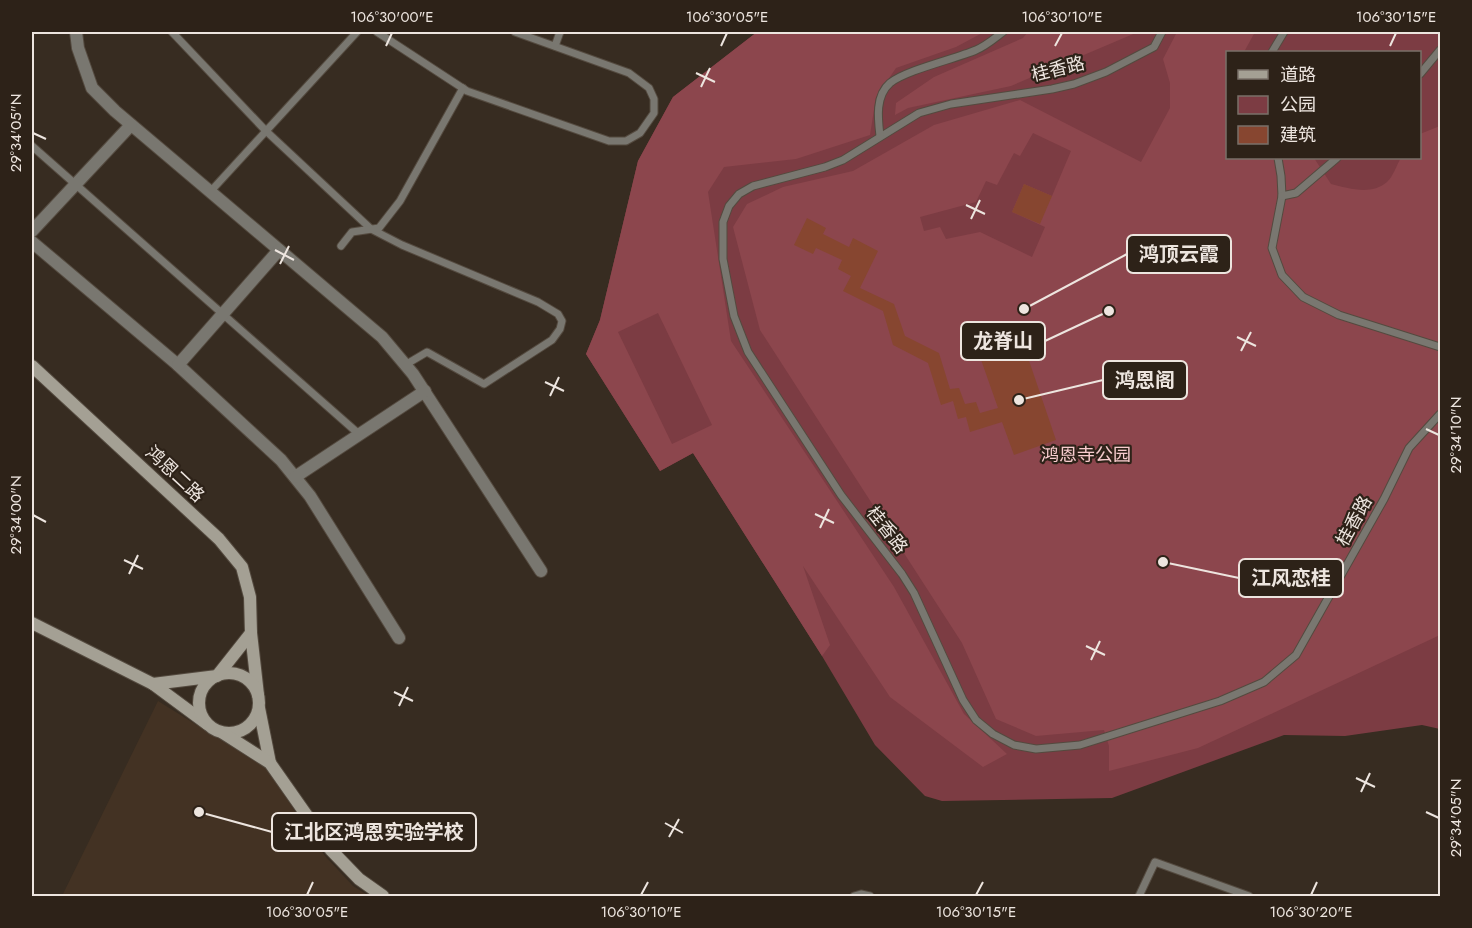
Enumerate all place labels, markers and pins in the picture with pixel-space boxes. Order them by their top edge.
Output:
callout: 鸿顶云霞 [1127,235,1231,273]
callout: 龙脊山 [961,322,1045,360]
callout: 鸿恩阁 [1103,361,1187,399]
callout: 江风恋桂 [1239,559,1343,597]
callout: 江北区鸿恩实验学校 [272,813,476,851]

